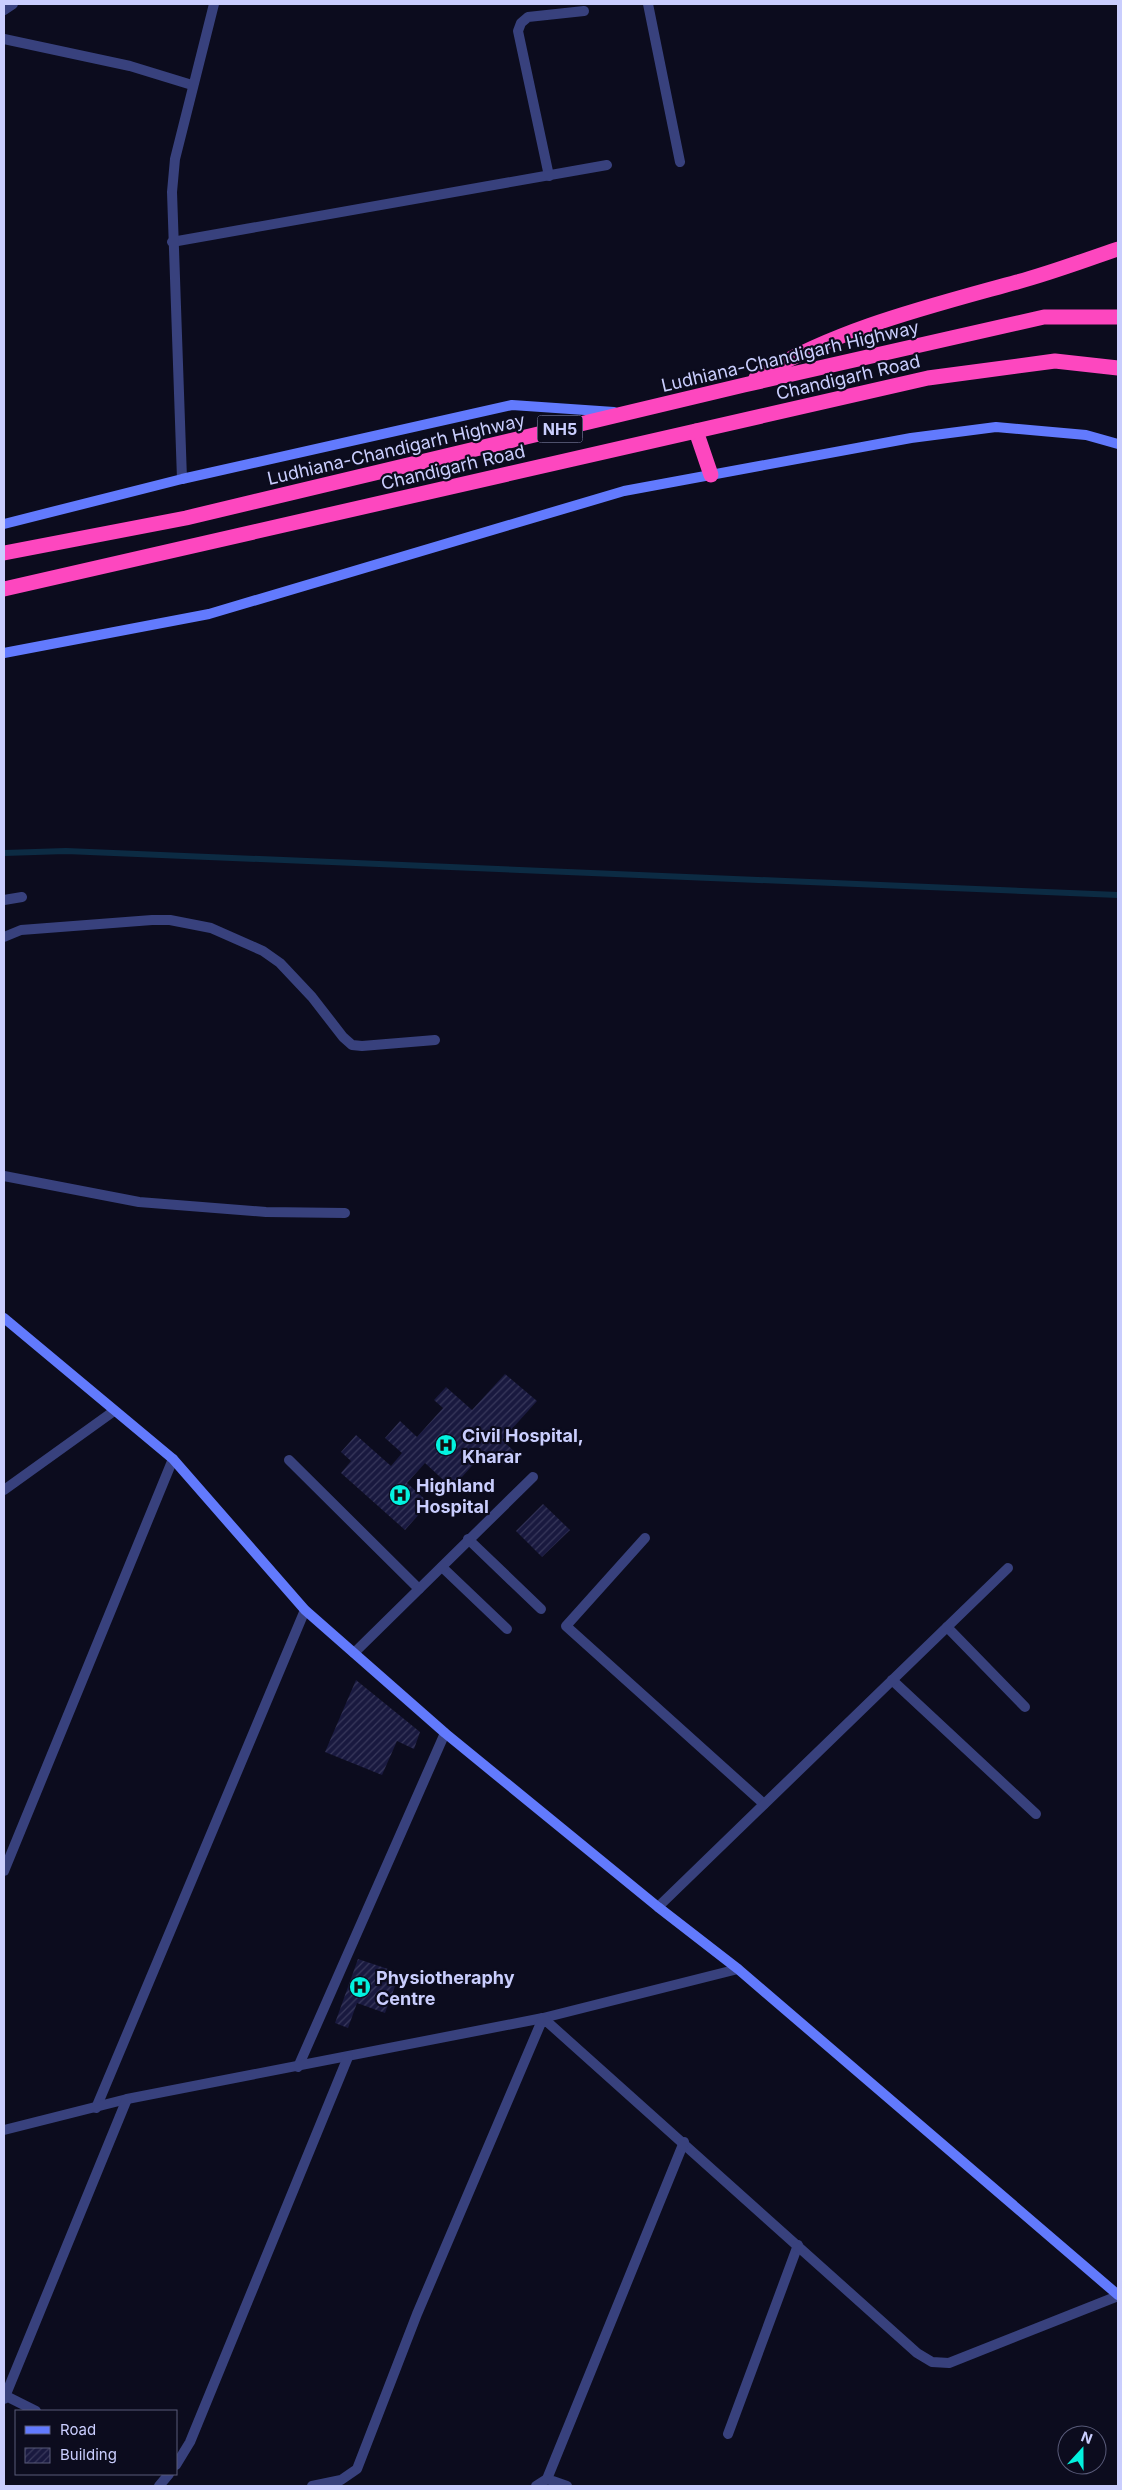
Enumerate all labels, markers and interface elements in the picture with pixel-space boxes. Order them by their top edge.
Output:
street label: Ludhiana-Chandigarh Highway [659,316,921,396]
street label: Chandigarh Road [774,350,922,404]
street label: Ludhiana-Chandigarh Highway [265,409,527,489]
road number: NH5 [538,416,582,442]
street label: Chandigarh Road [379,440,527,494]
place label: Civil Hospital, Kharar [462,1425,584,1467]
hospital icon: Civil Hospital, Kharar [434,1433,458,1457]
place label: Highland Hospital [416,1475,495,1517]
hospital icon: Highland Hospital [388,1483,412,1507]
place label: Physiotheraphy Centre [376,1967,515,2009]
hospital icon: Physiotheraphy Centre [348,1975,372,1999]
legend [15,2410,178,2475]
text: Road [60,2420,96,2439]
north arrow [1057,2425,1107,2475]
text: N [1079,2428,1095,2447]
text: Building [60,2445,117,2464]

